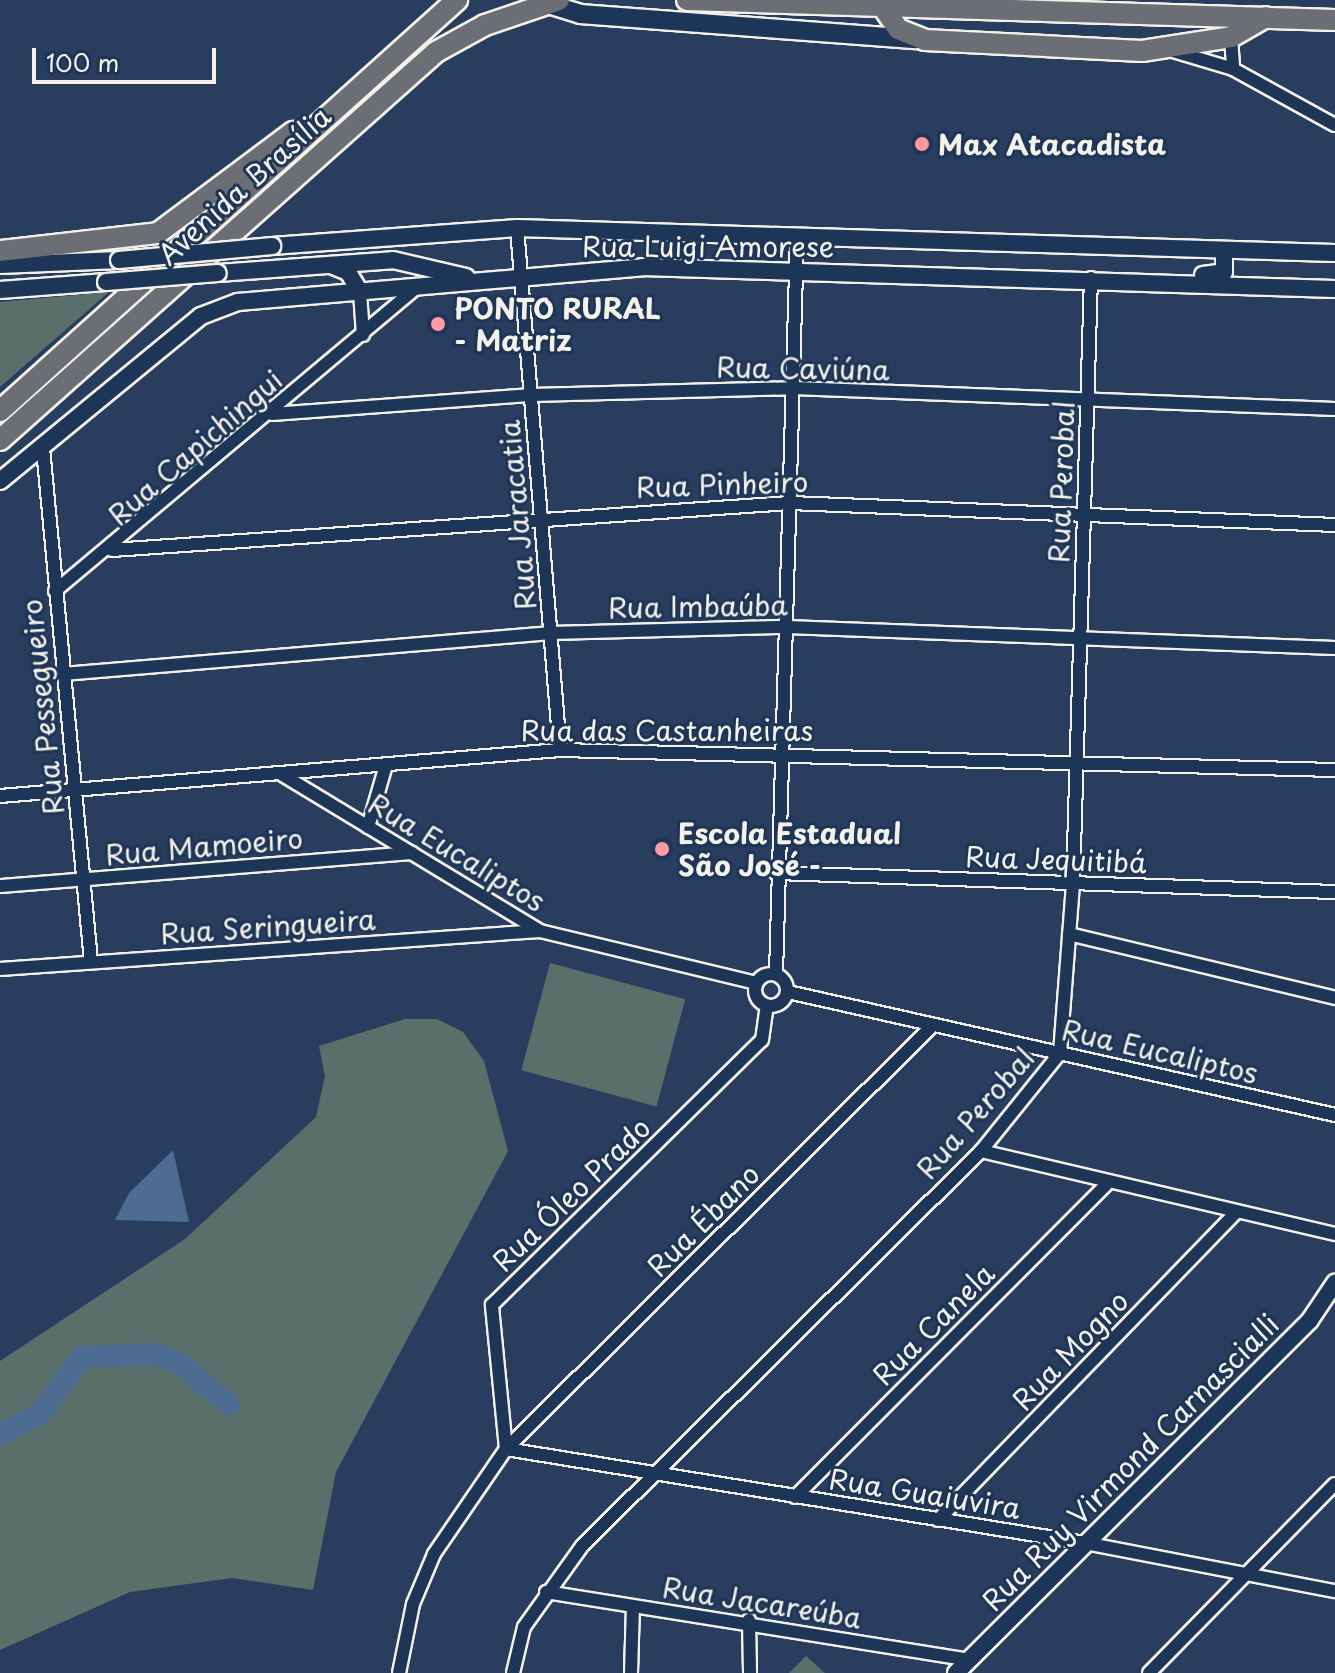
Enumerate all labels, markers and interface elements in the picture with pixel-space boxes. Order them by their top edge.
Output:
scale bar [36,32,220,82]
text: 100 m [46,44,119,80]
street label: Avenida Brasília [151,99,337,271]
place label: Max Atacadista [938,127,1168,161]
marker: Max Atacadista [913,135,931,153]
street label: Rua Luigi Amorese [581,229,835,263]
place label: PONTO RURAL - Matriz [454,291,664,357]
marker: PONTO RURAL - Matriz [429,315,447,333]
street label: Rua Caviúna [716,350,890,386]
street label: Rua Capichingui [101,362,289,532]
street label: Rua Perobal [1041,399,1081,565]
street label: Rua Jaracatia [492,417,542,613]
street label: Rua Pinheiro [635,464,809,504]
street label: Rua Imbaúba [608,588,788,624]
street label: Rua Pessegueiro [14,597,70,817]
street label: Rua das Castanheiras [518,713,816,747]
street label: Rua Eucaliptos [362,786,552,918]
place label: Escola Estadual São José - [678,816,901,882]
street label: Rua Mamoeiro [104,821,304,871]
street label: Rua Jequitibá [963,839,1149,879]
marker: Escola Estadual São José - [653,840,671,858]
street label: Rua Seringueira [159,902,377,950]
street label: Rua Eucaliptos [1059,1012,1261,1090]
street label: Rua Perobal [909,1040,1041,1186]
street label: Rua Óleo Prado [484,1109,658,1279]
street label: Rua Ébano [640,1157,766,1283]
street label: Rua Canela [866,1257,1000,1391]
street label: Rua Mogno [1005,1283,1135,1417]
street label: Rua Ruy Virmond Carnascialli [973,1305,1287,1619]
street label: Rua Guaiuvira [826,1461,1024,1525]
street label: Rua Jacareúba [658,1569,866,1635]

